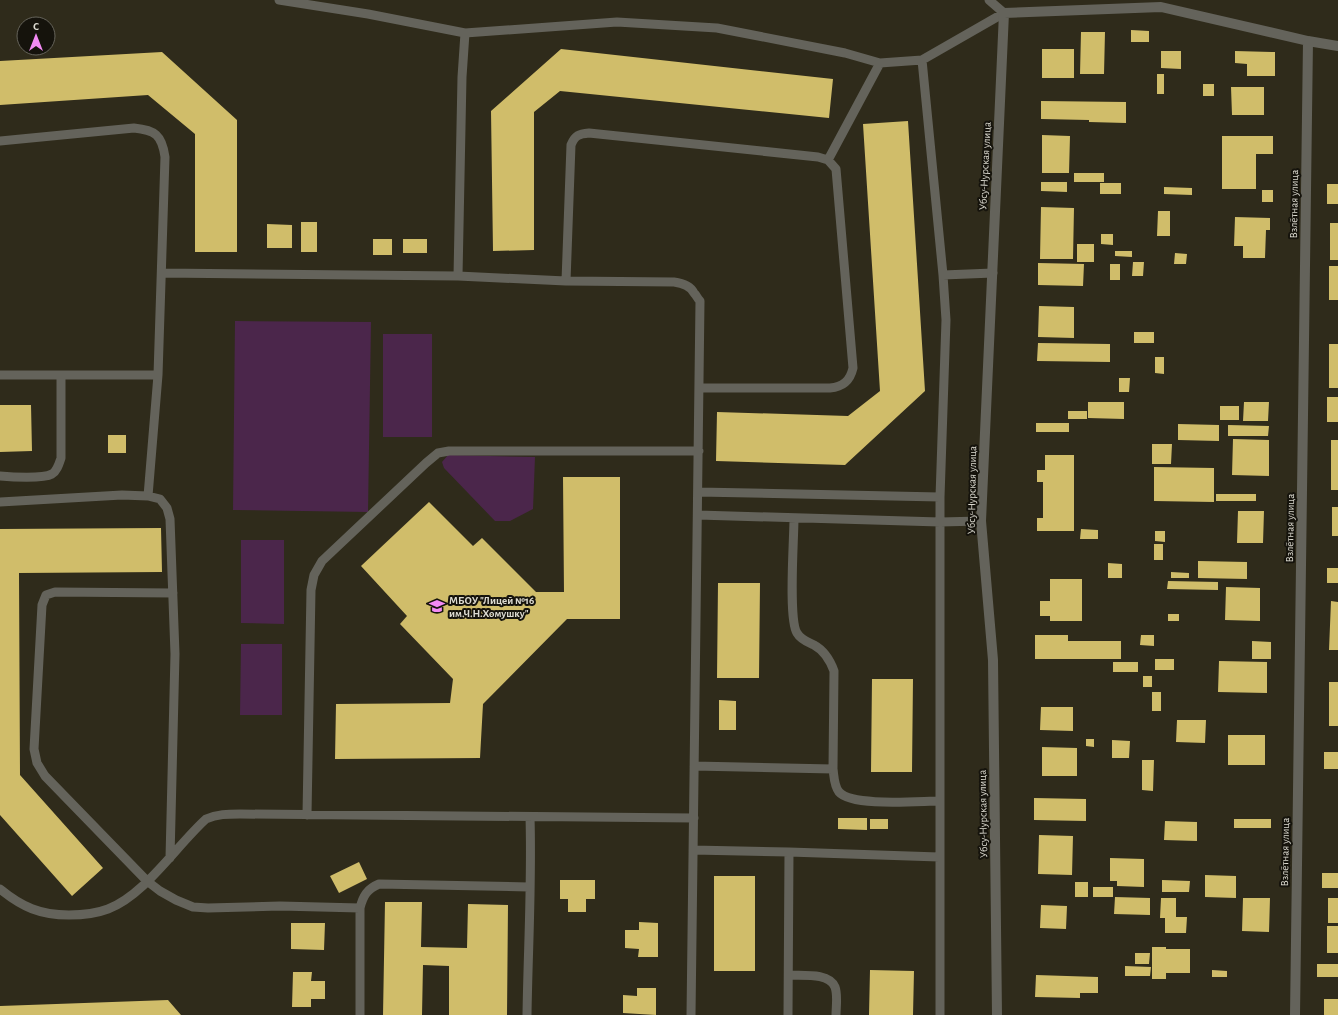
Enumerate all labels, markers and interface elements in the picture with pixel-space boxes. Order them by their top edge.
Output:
north arrow [16,16,56,56]
text: С [33,21,39,32]
street label: Убсу-Нурская улица [977,122,993,210]
street label: Взлётная улица [1288,170,1300,238]
street label: Убсу-Нурская улица [966,446,978,534]
street label: Взлётная улица [1284,494,1296,562]
place label: МБОУ "Лицей №16 им.Ч.Н.Хомушку" [449,595,534,619]
school or university icon: МБОУ "Лицей №16 им.Ч.Н.Хомушку" [428,597,446,615]
street label: Убсу-Нурская улица [977,770,989,858]
street label: Взлётная улица [1279,818,1291,886]

